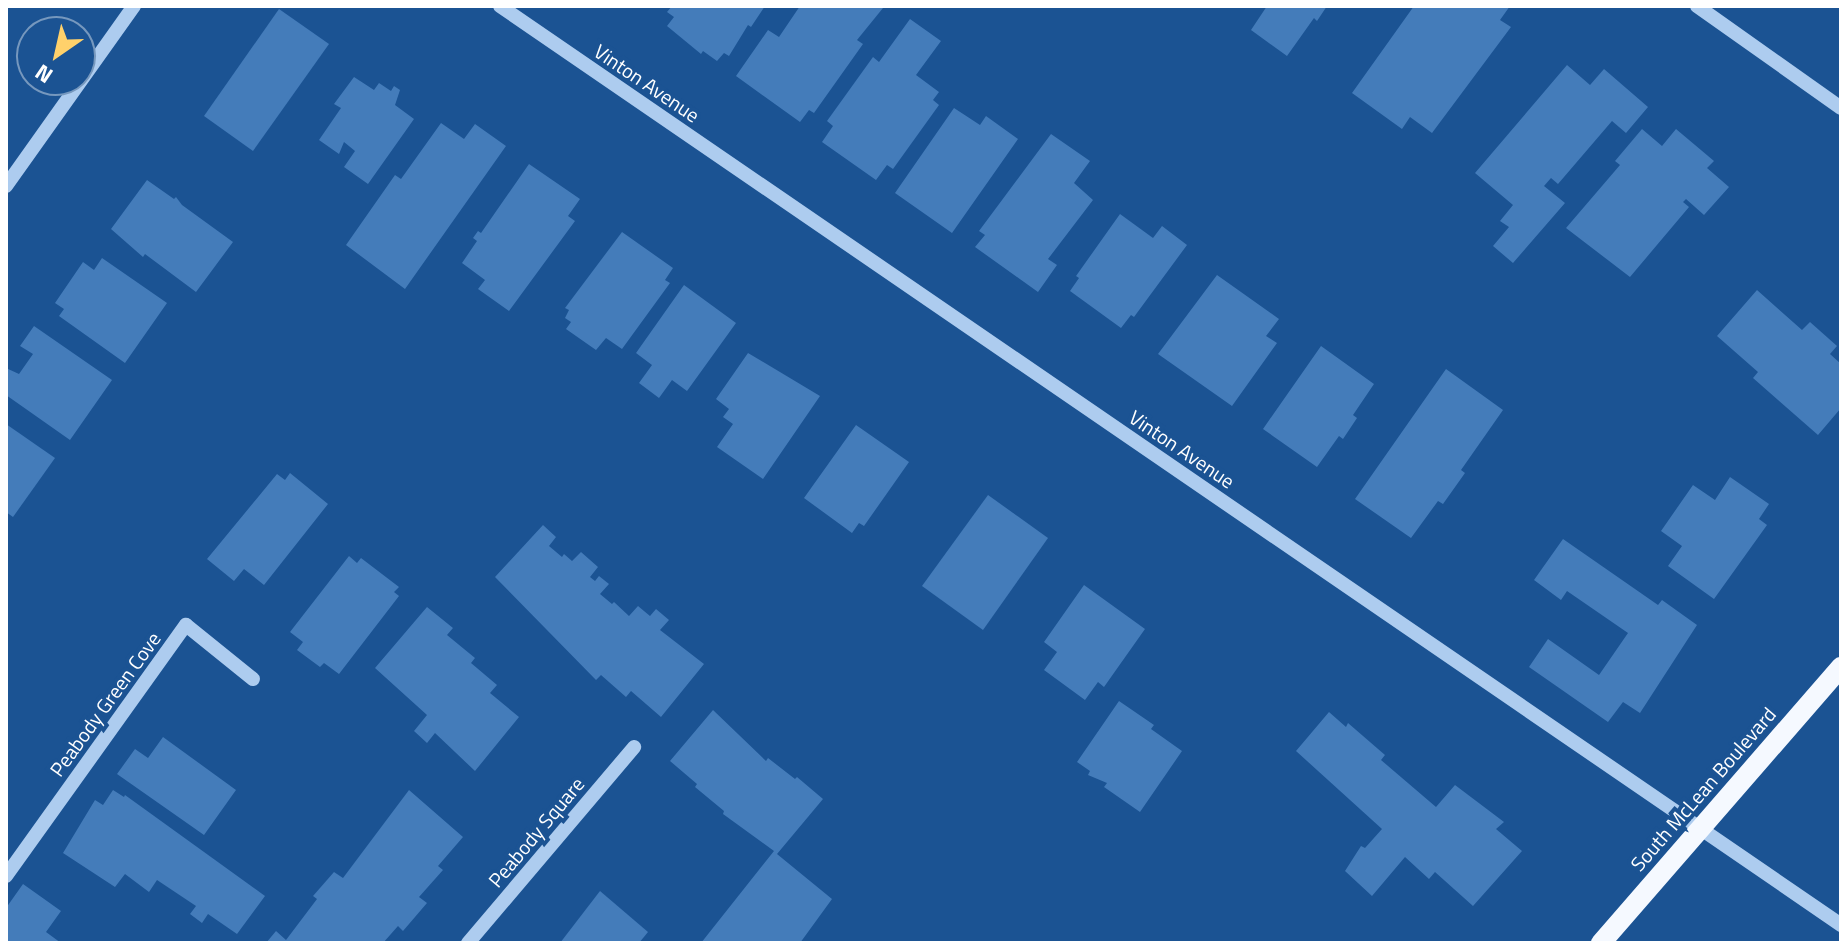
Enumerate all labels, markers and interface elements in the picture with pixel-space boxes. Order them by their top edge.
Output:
north arrow [16,16,96,96]
street label: Vinton Avenue [590,39,704,127]
text: N [28,56,60,93]
street label: Vinton Avenue [1125,405,1239,493]
street label: Peabody Green Cove [45,627,165,781]
street label: South McLean Boulevard [1625,702,1781,876]
street label: Peabody Square [483,772,589,892]

